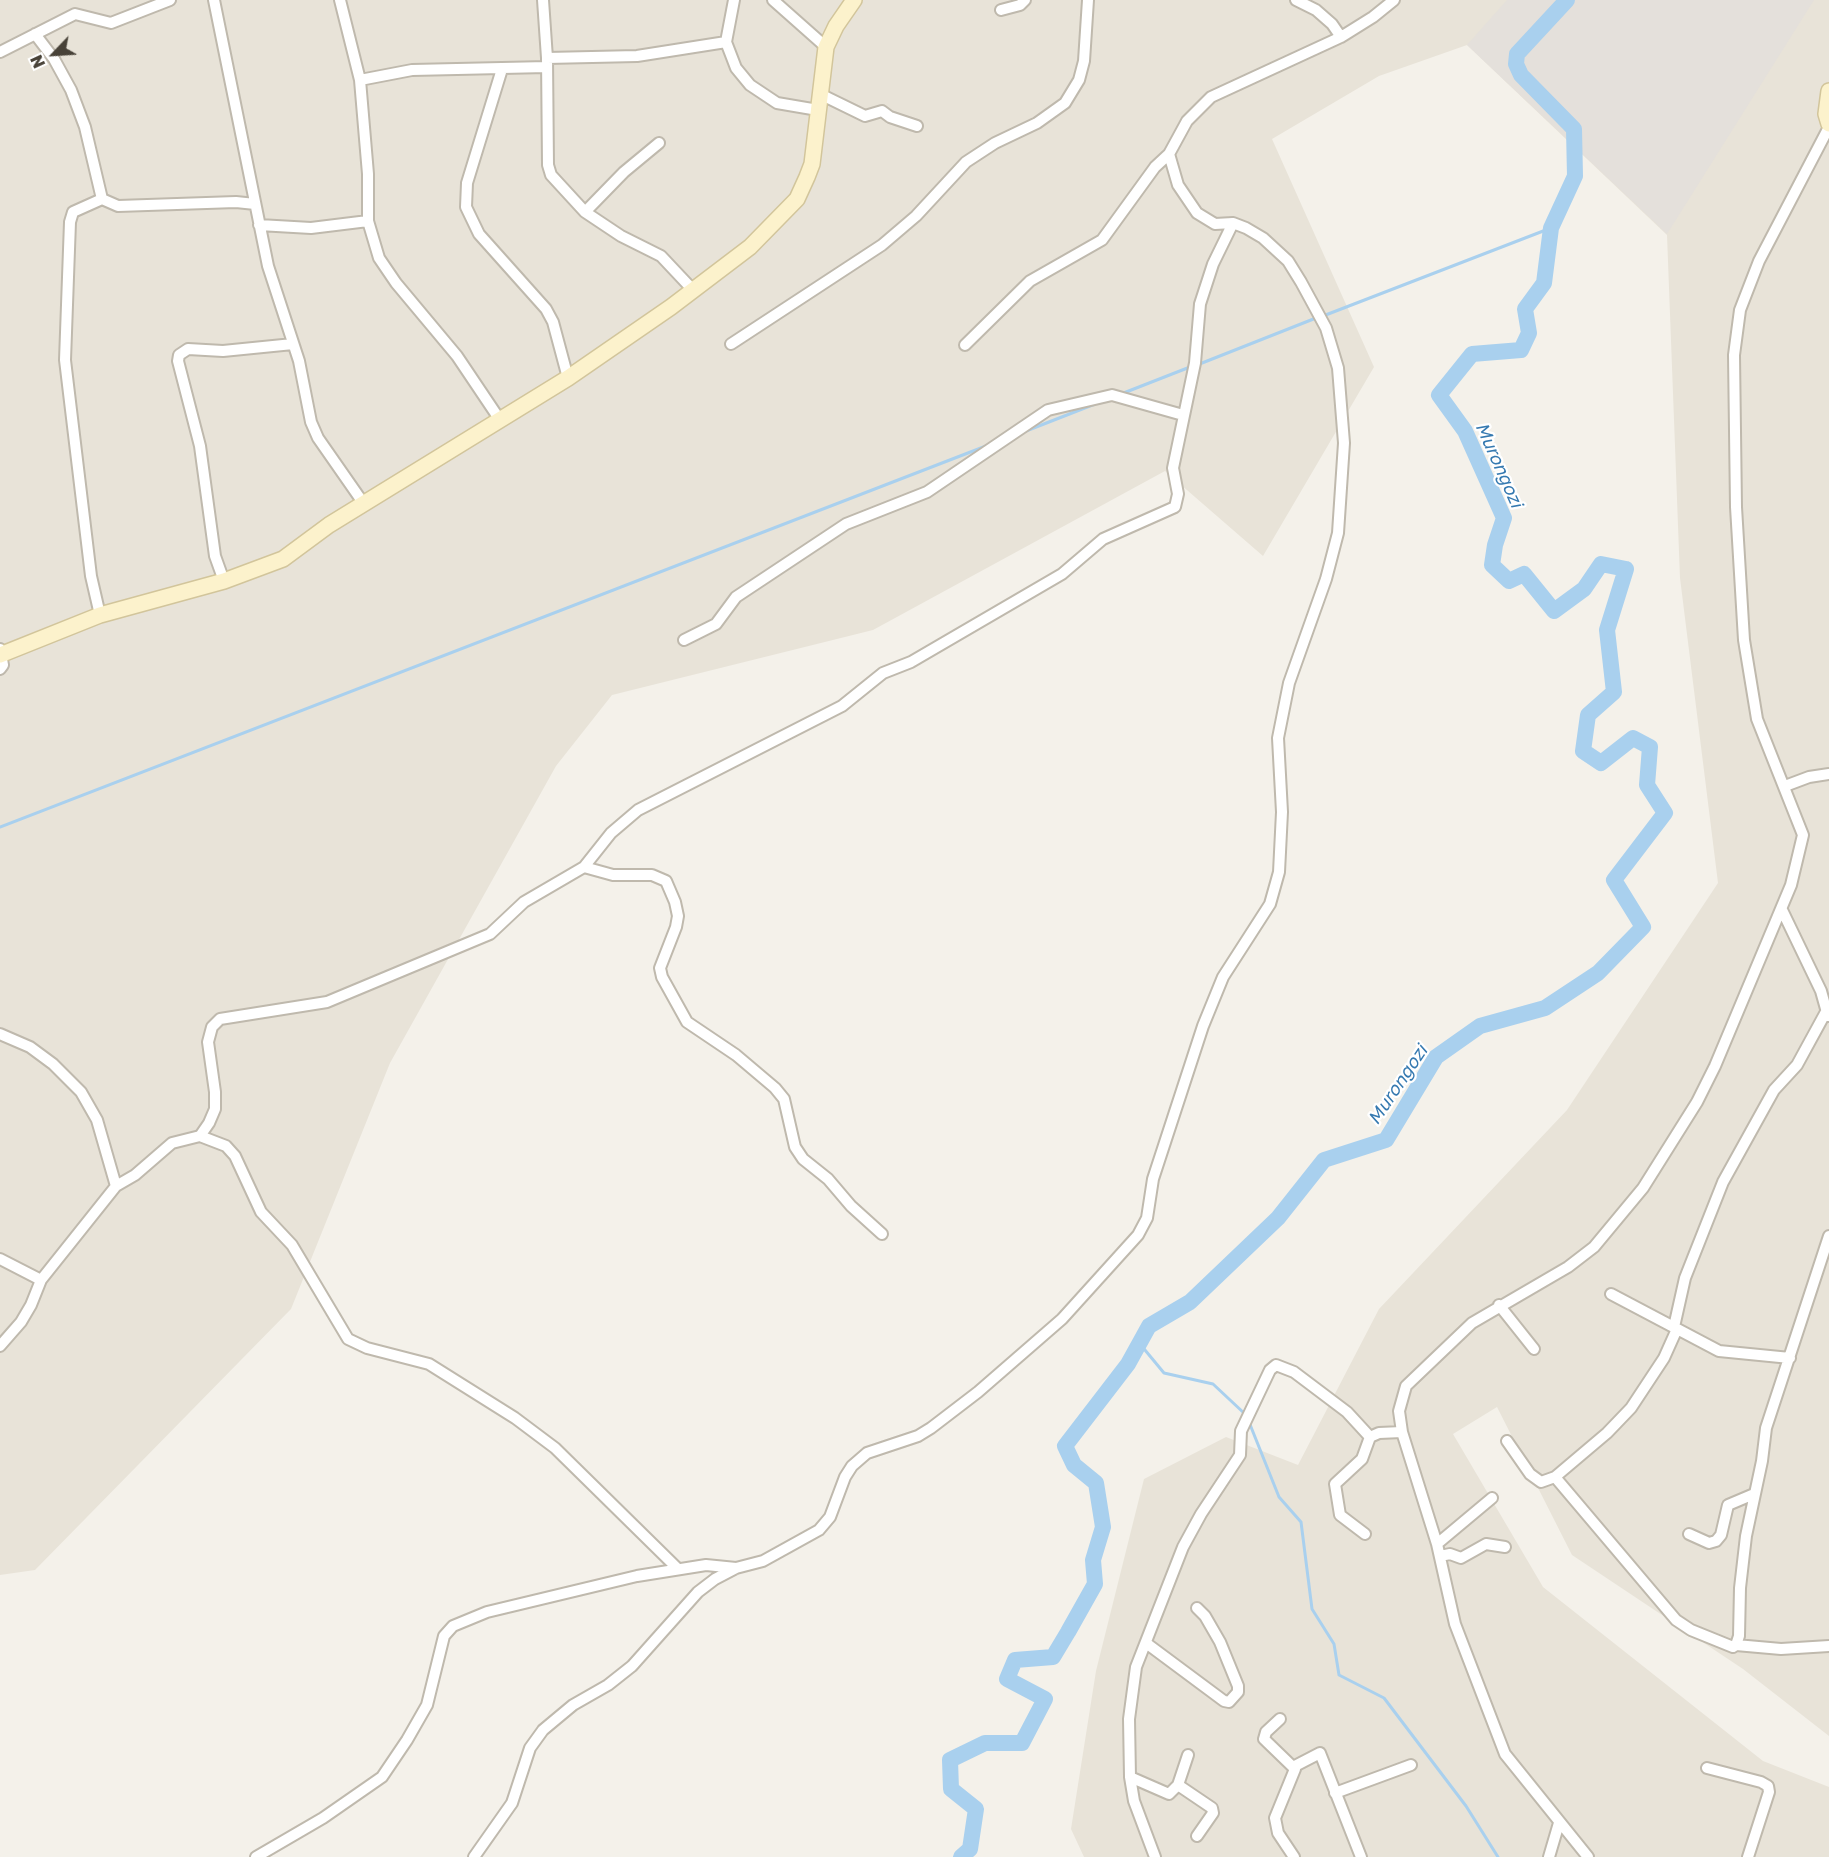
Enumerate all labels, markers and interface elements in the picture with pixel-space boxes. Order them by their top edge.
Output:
north arrow [24,24,84,84]
text: N [26,52,49,71]
water label: Murongozi [1471,419,1527,511]
water label: Murongozi [1364,1041,1432,1129]

